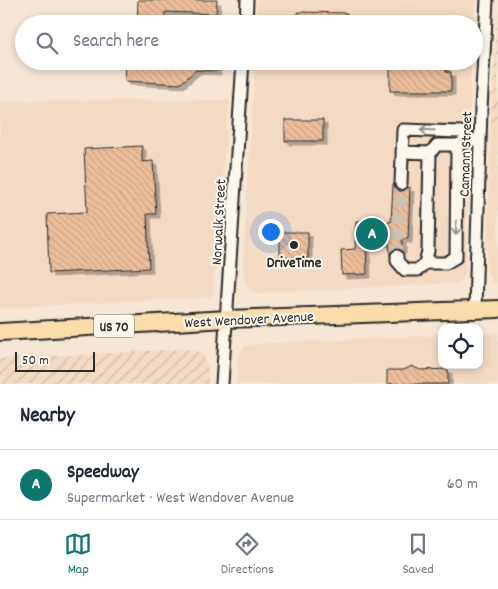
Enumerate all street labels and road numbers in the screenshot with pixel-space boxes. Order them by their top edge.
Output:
street label: Camann Street [455,110,480,197]
street label: Norwalk Street [207,178,233,266]
street label: West Wendover Avenue [184,307,315,335]
road number: US 70 [94,314,134,338]

